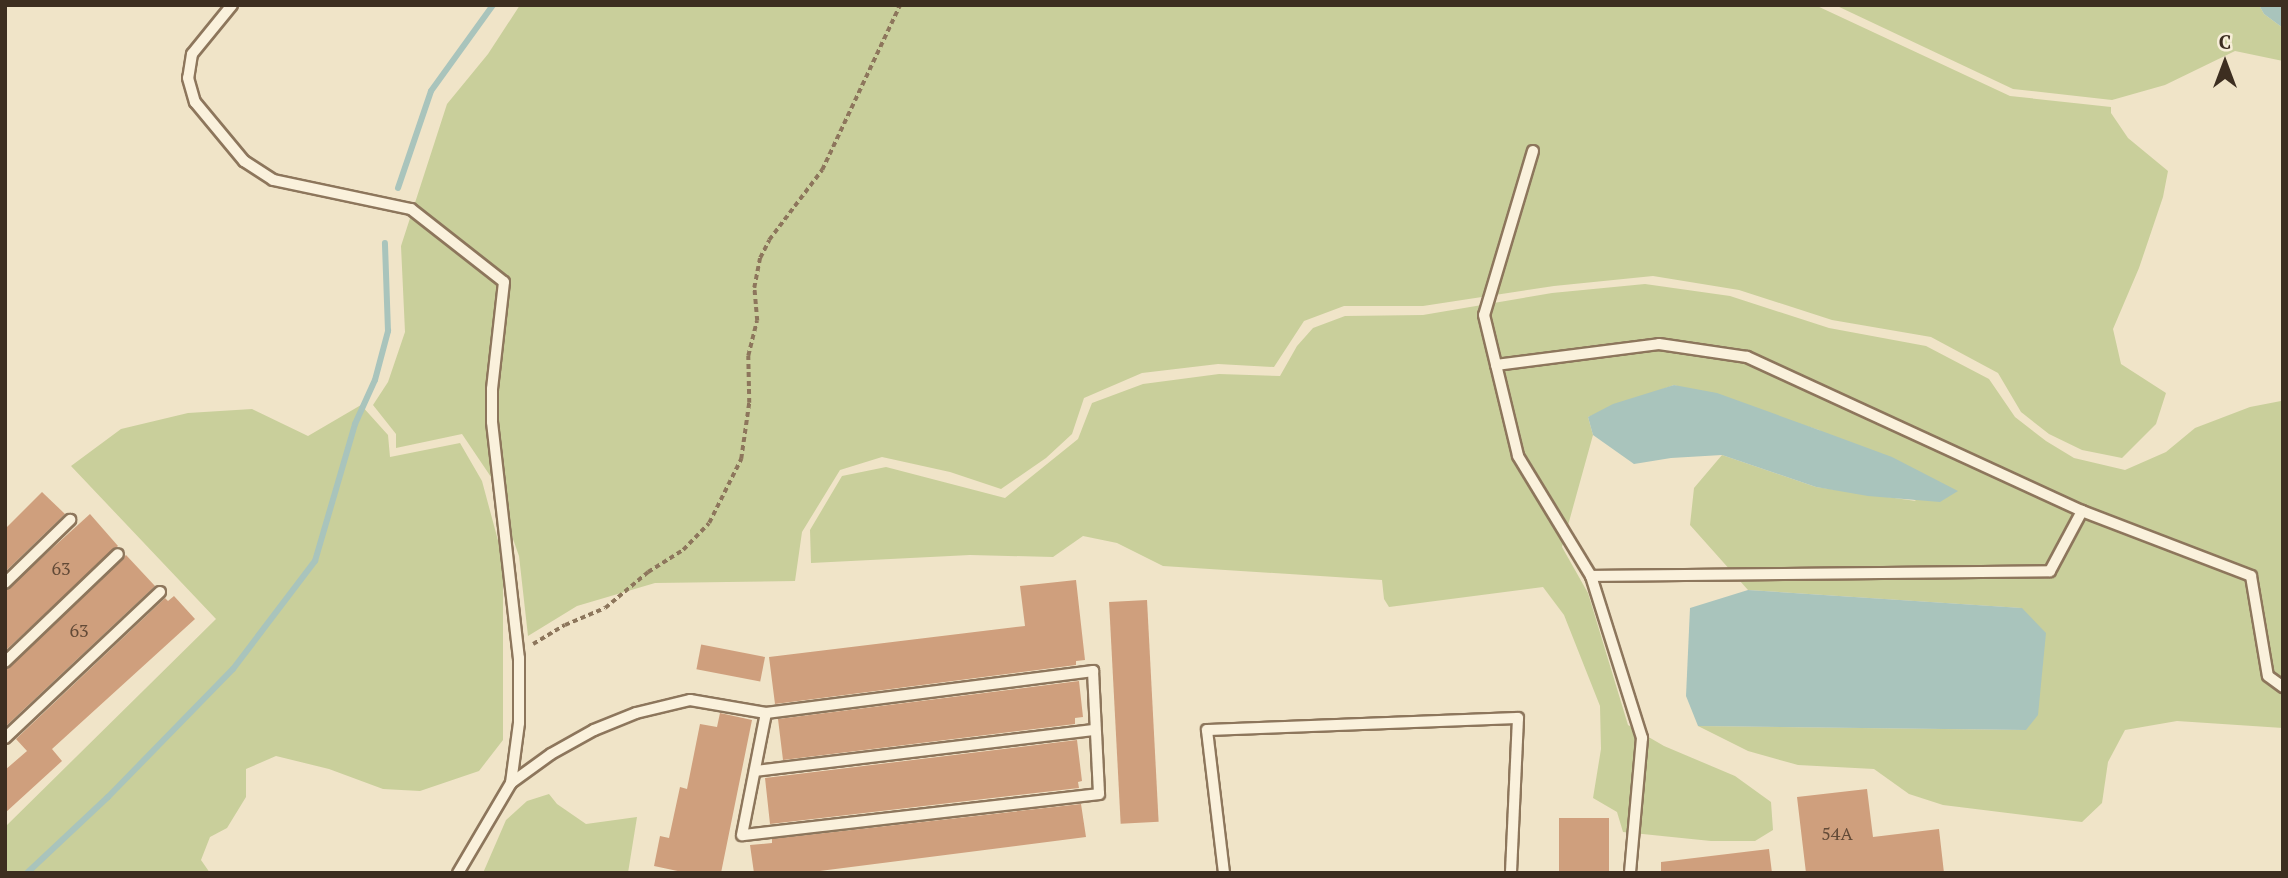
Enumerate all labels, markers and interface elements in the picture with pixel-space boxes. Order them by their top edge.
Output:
north arrow [2190,28,2260,98]
text: С [2219,29,2231,54]
house number: 63 [51,557,71,579]
house number: 63 [69,619,89,641]
house number: 54А [1821,822,1853,844]

